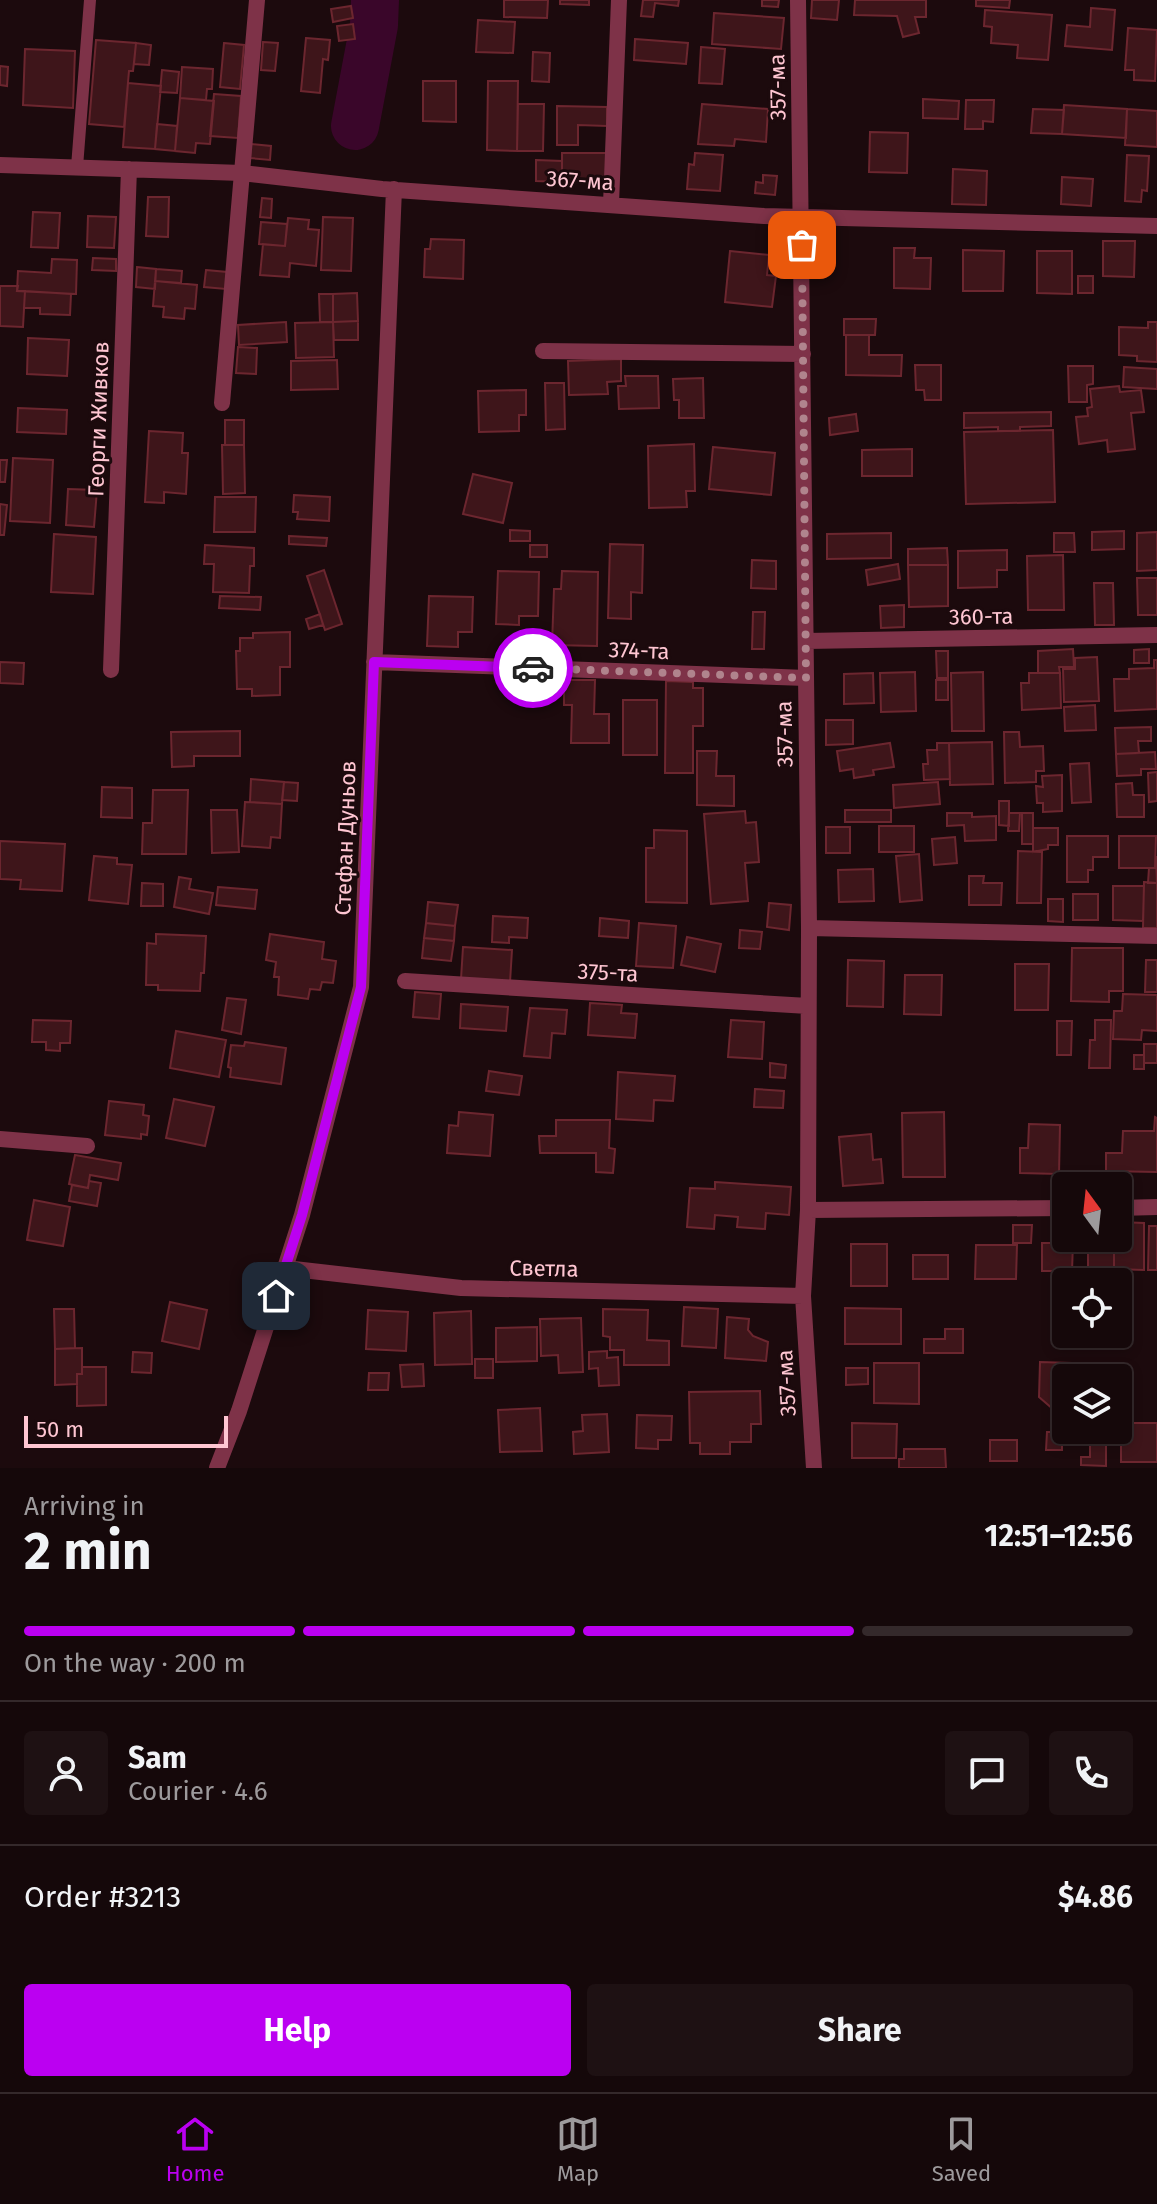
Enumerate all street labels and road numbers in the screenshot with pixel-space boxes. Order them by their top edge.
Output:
street label: 357-ма [763,53,792,121]
street label: 367-ма [545,165,615,196]
street label: Георги Живков [82,341,115,497]
street label: 360-та [949,602,1013,631]
street label: 374-та [608,636,670,665]
street label: 357-ма [770,700,799,768]
street label: Стефан Дуньов [329,760,362,916]
street label: 375-та [577,957,639,988]
street label: Светла [509,1254,579,1283]
street label: 357-ма [771,1349,802,1417]

